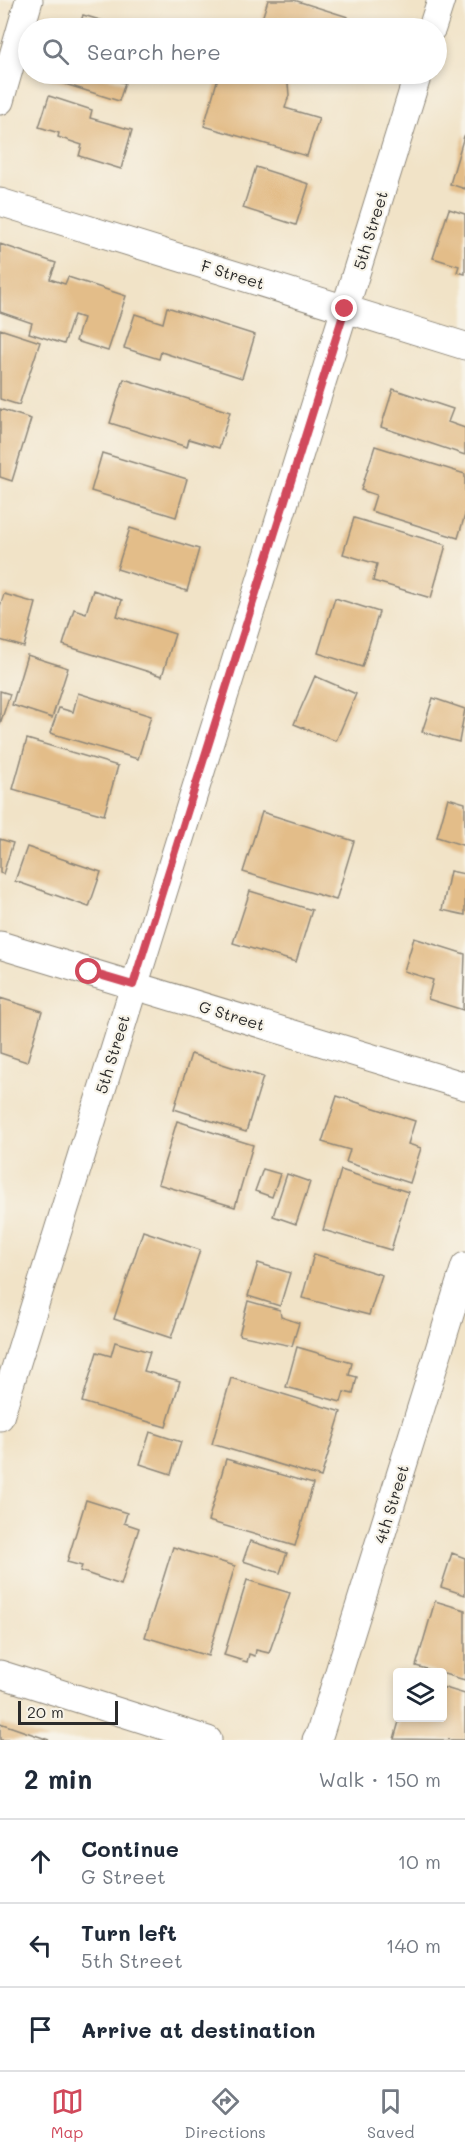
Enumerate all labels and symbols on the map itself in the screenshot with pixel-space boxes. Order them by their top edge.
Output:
street label: 5th Street [348,188,392,272]
street label: F Street [199,254,267,294]
route end [331,295,357,321]
route start [75,958,101,984]
street label: G Street [196,995,268,1035]
street label: 5th Street [90,1012,134,1096]
street label: 4th Street [369,1462,413,1546]
scale bar [18,1698,118,1726]

